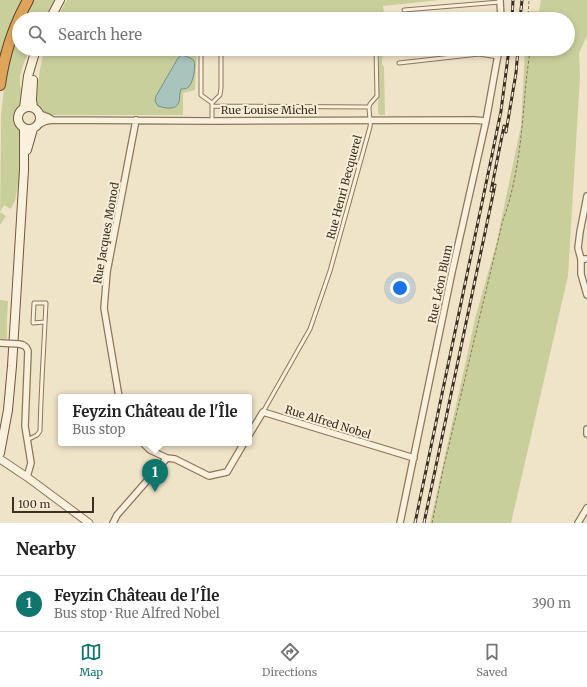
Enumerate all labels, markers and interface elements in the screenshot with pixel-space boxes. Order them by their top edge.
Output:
search box [12,12,575,56]
icon: search [26,23,48,45]
text: Search here [58,25,142,44]
street label: Rue Louise Michel [221,103,318,117]
street label: Rue Henri Becquerel [323,133,365,241]
street label: Rue Jacques Monod [90,181,122,285]
street label: Rue Léon Blum [425,243,455,325]
your location [390,278,410,298]
popup [58,394,252,446]
text: Feyzin Château de l'Île [72,402,238,421]
street label: Rue Alfred Nobel [283,402,373,442]
text: Bus stop [72,421,125,438]
pin: 1 [142,459,168,492]
scale bar [12,495,94,514]
text: 100 m [18,497,50,511]
text: Nearby [16,538,76,560]
text: Feyzin Château de l'Île [54,586,219,605]
text: 1 [26,595,32,612]
text: 390 m [532,595,571,612]
text: Bus stop · Rue Alfred Nobel [54,605,220,622]
tab: Map [80,641,103,679]
tab: Directions [262,641,317,679]
tab: Saved [476,641,507,679]

